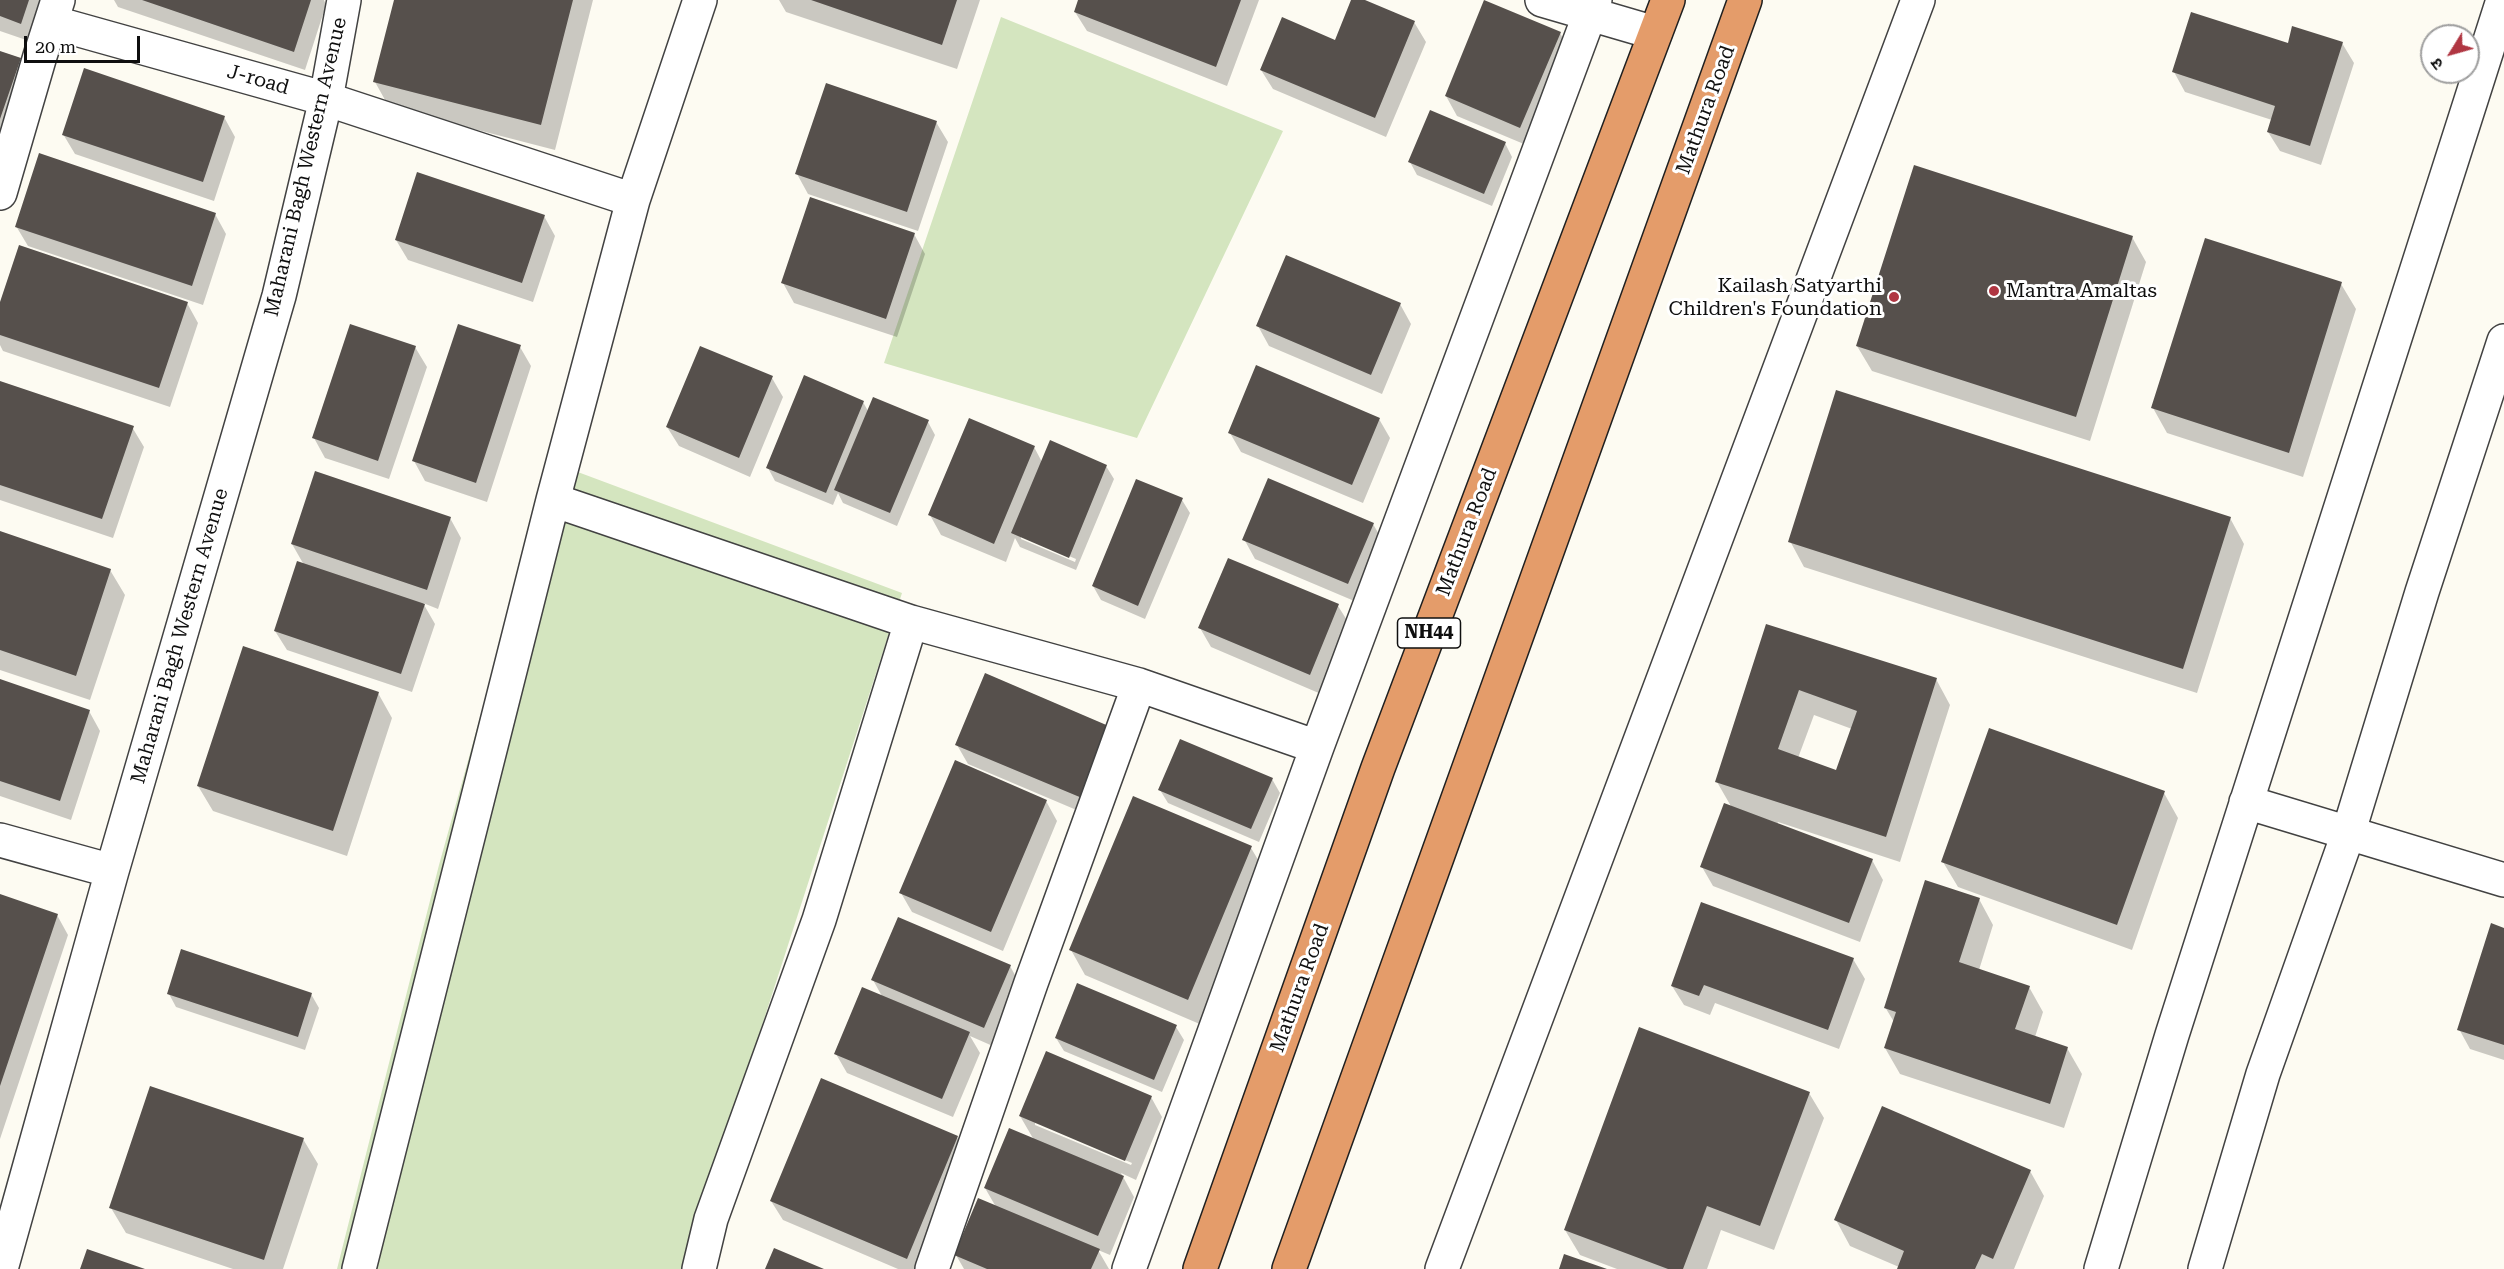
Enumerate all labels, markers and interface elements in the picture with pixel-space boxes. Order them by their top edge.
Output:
street label: Maharani Bagh Western Avenue [260,15,352,319]
scale bar [27,24,142,62]
north arrow [2420,24,2480,84]
text: 20 m [35,36,76,57]
street label: Mathura Road [1672,42,1740,178]
text: उ [2426,54,2447,73]
street label: J-road [224,60,292,100]
place label: Kailash Satyarthi Children's Foundation [1669,274,1882,321]
place label: Mantra Amaltas [2006,279,2157,303]
marker: Mantra Amaltas [1987,284,2001,298]
marker: Kailash Satyarthi Children's Foundation [1887,290,1901,304]
street label: Mathura Road [1432,465,1502,599]
street label: Maharani Bagh Western Avenue [126,486,234,786]
road number: NH44 [1398,618,1460,648]
street label: Mathura Road [1266,920,1334,1056]

